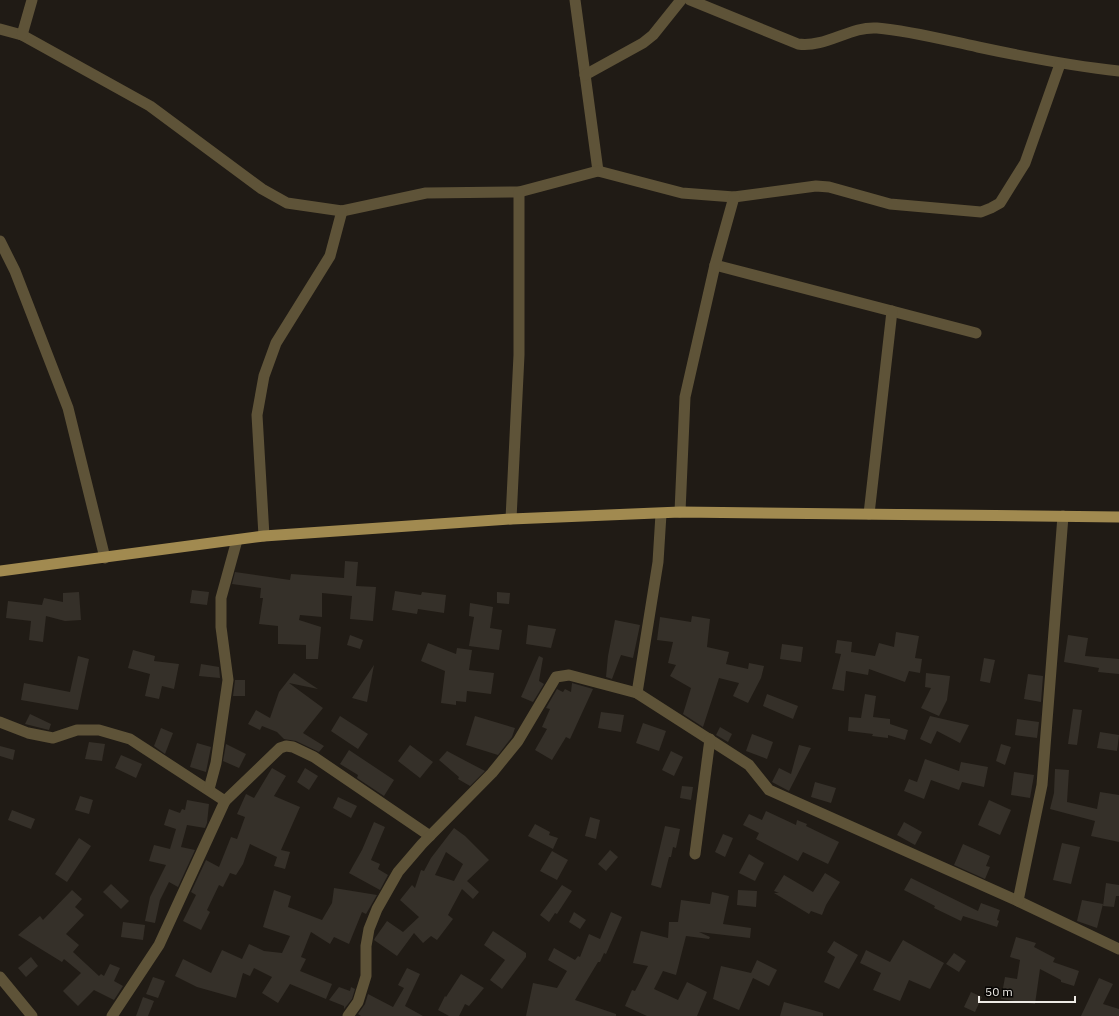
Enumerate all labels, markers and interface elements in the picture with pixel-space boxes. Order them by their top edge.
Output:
scale bar [979,978,1075,1004]
text: 50 m [985,984,1013,999]

